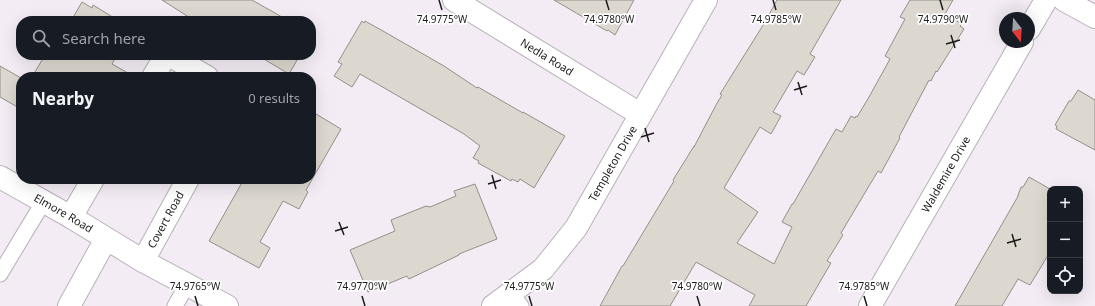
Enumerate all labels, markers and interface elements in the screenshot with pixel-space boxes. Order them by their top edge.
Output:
text: 74.9775°W [417,12,468,26]
text: 74.9780°W [584,12,635,26]
text: 74.9785°W [751,12,802,26]
text: 74.9790°W [918,12,969,26]
north arrow [999,12,1035,48]
search box [16,16,316,60]
icon: search [30,27,52,49]
text: Search here [62,28,145,48]
street label: Nedla Road [518,35,577,79]
text: Nearby [32,87,94,110]
text: 0 results [248,89,300,107]
street label: Templeton Drive [585,123,640,204]
street label: Waldemire Drive [918,133,973,215]
map controls [1047,186,1083,294]
button: + [1047,186,1083,222]
street label: Covert Road [143,188,187,251]
street label: Elmore Road [32,190,96,236]
button: − [1047,222,1083,258]
button: locate [1047,258,1083,294]
text: 74.9765°W [170,279,221,293]
text: 74.9770°W [337,279,388,293]
text: 74.9775°W [504,279,555,293]
text: 74.9780°W [672,279,723,293]
text: 74.9785°W [839,279,890,293]

